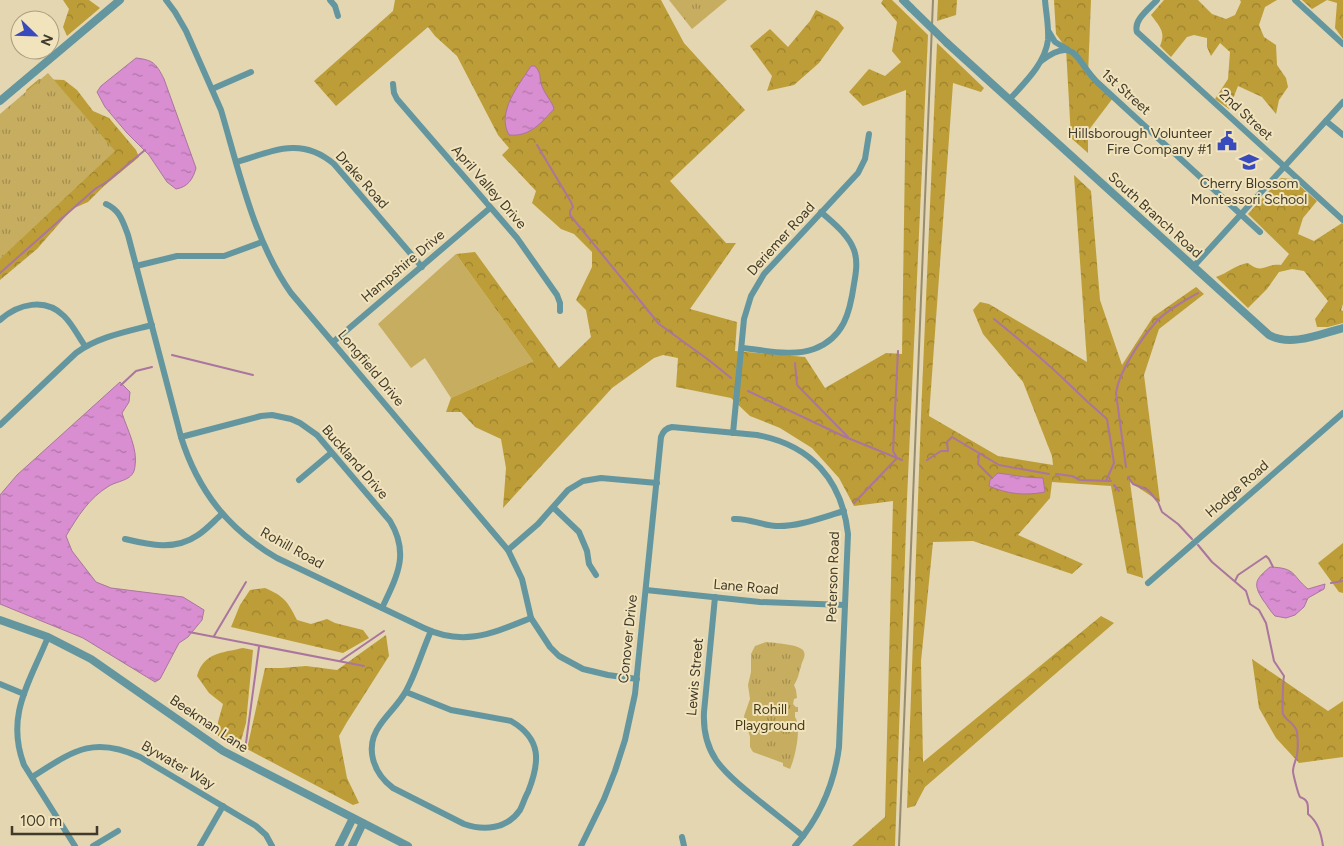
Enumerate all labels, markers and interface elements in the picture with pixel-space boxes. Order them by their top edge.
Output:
north arrow [10,10,60,60]
text: N [37,32,56,48]
street label: 1st Street [1098,66,1154,118]
street label: 2nd Street [1216,86,1276,144]
place label: Hillsborough Volunteer Fire Company #1 [1068,125,1212,158]
public building icon: Hillsborough Volunteer Fire Company #1 [1216,130,1238,152]
street label: April Valley Drive [448,142,530,233]
street label: Drake Road [332,148,392,212]
school or university icon: Cherry Blossom Montessori School [1238,151,1260,173]
street label: South Branch Road [1105,168,1205,262]
place label: Cherry Blossom Montessori School [1191,175,1307,208]
street label: Deriemer Road [744,199,818,279]
street label: Hampshire Drive [358,226,448,306]
street label: Longfield Drive [334,326,408,410]
street label: Buckland Drive [318,421,392,503]
street label: Hodge Road [1202,457,1272,521]
street label: Rohill Road [257,524,327,572]
street label: Peterson Road [823,531,843,623]
street label: Lane Road [713,576,779,598]
street label: Conover Drive [615,593,641,684]
street label: Lewis Street [683,637,707,717]
street label: Beekman Lane [167,692,252,757]
park label: Rohill Playground [735,701,805,734]
street label: Bywater Way [138,737,218,793]
scale bar [12,804,98,836]
text: 100 m [20,812,62,830]

